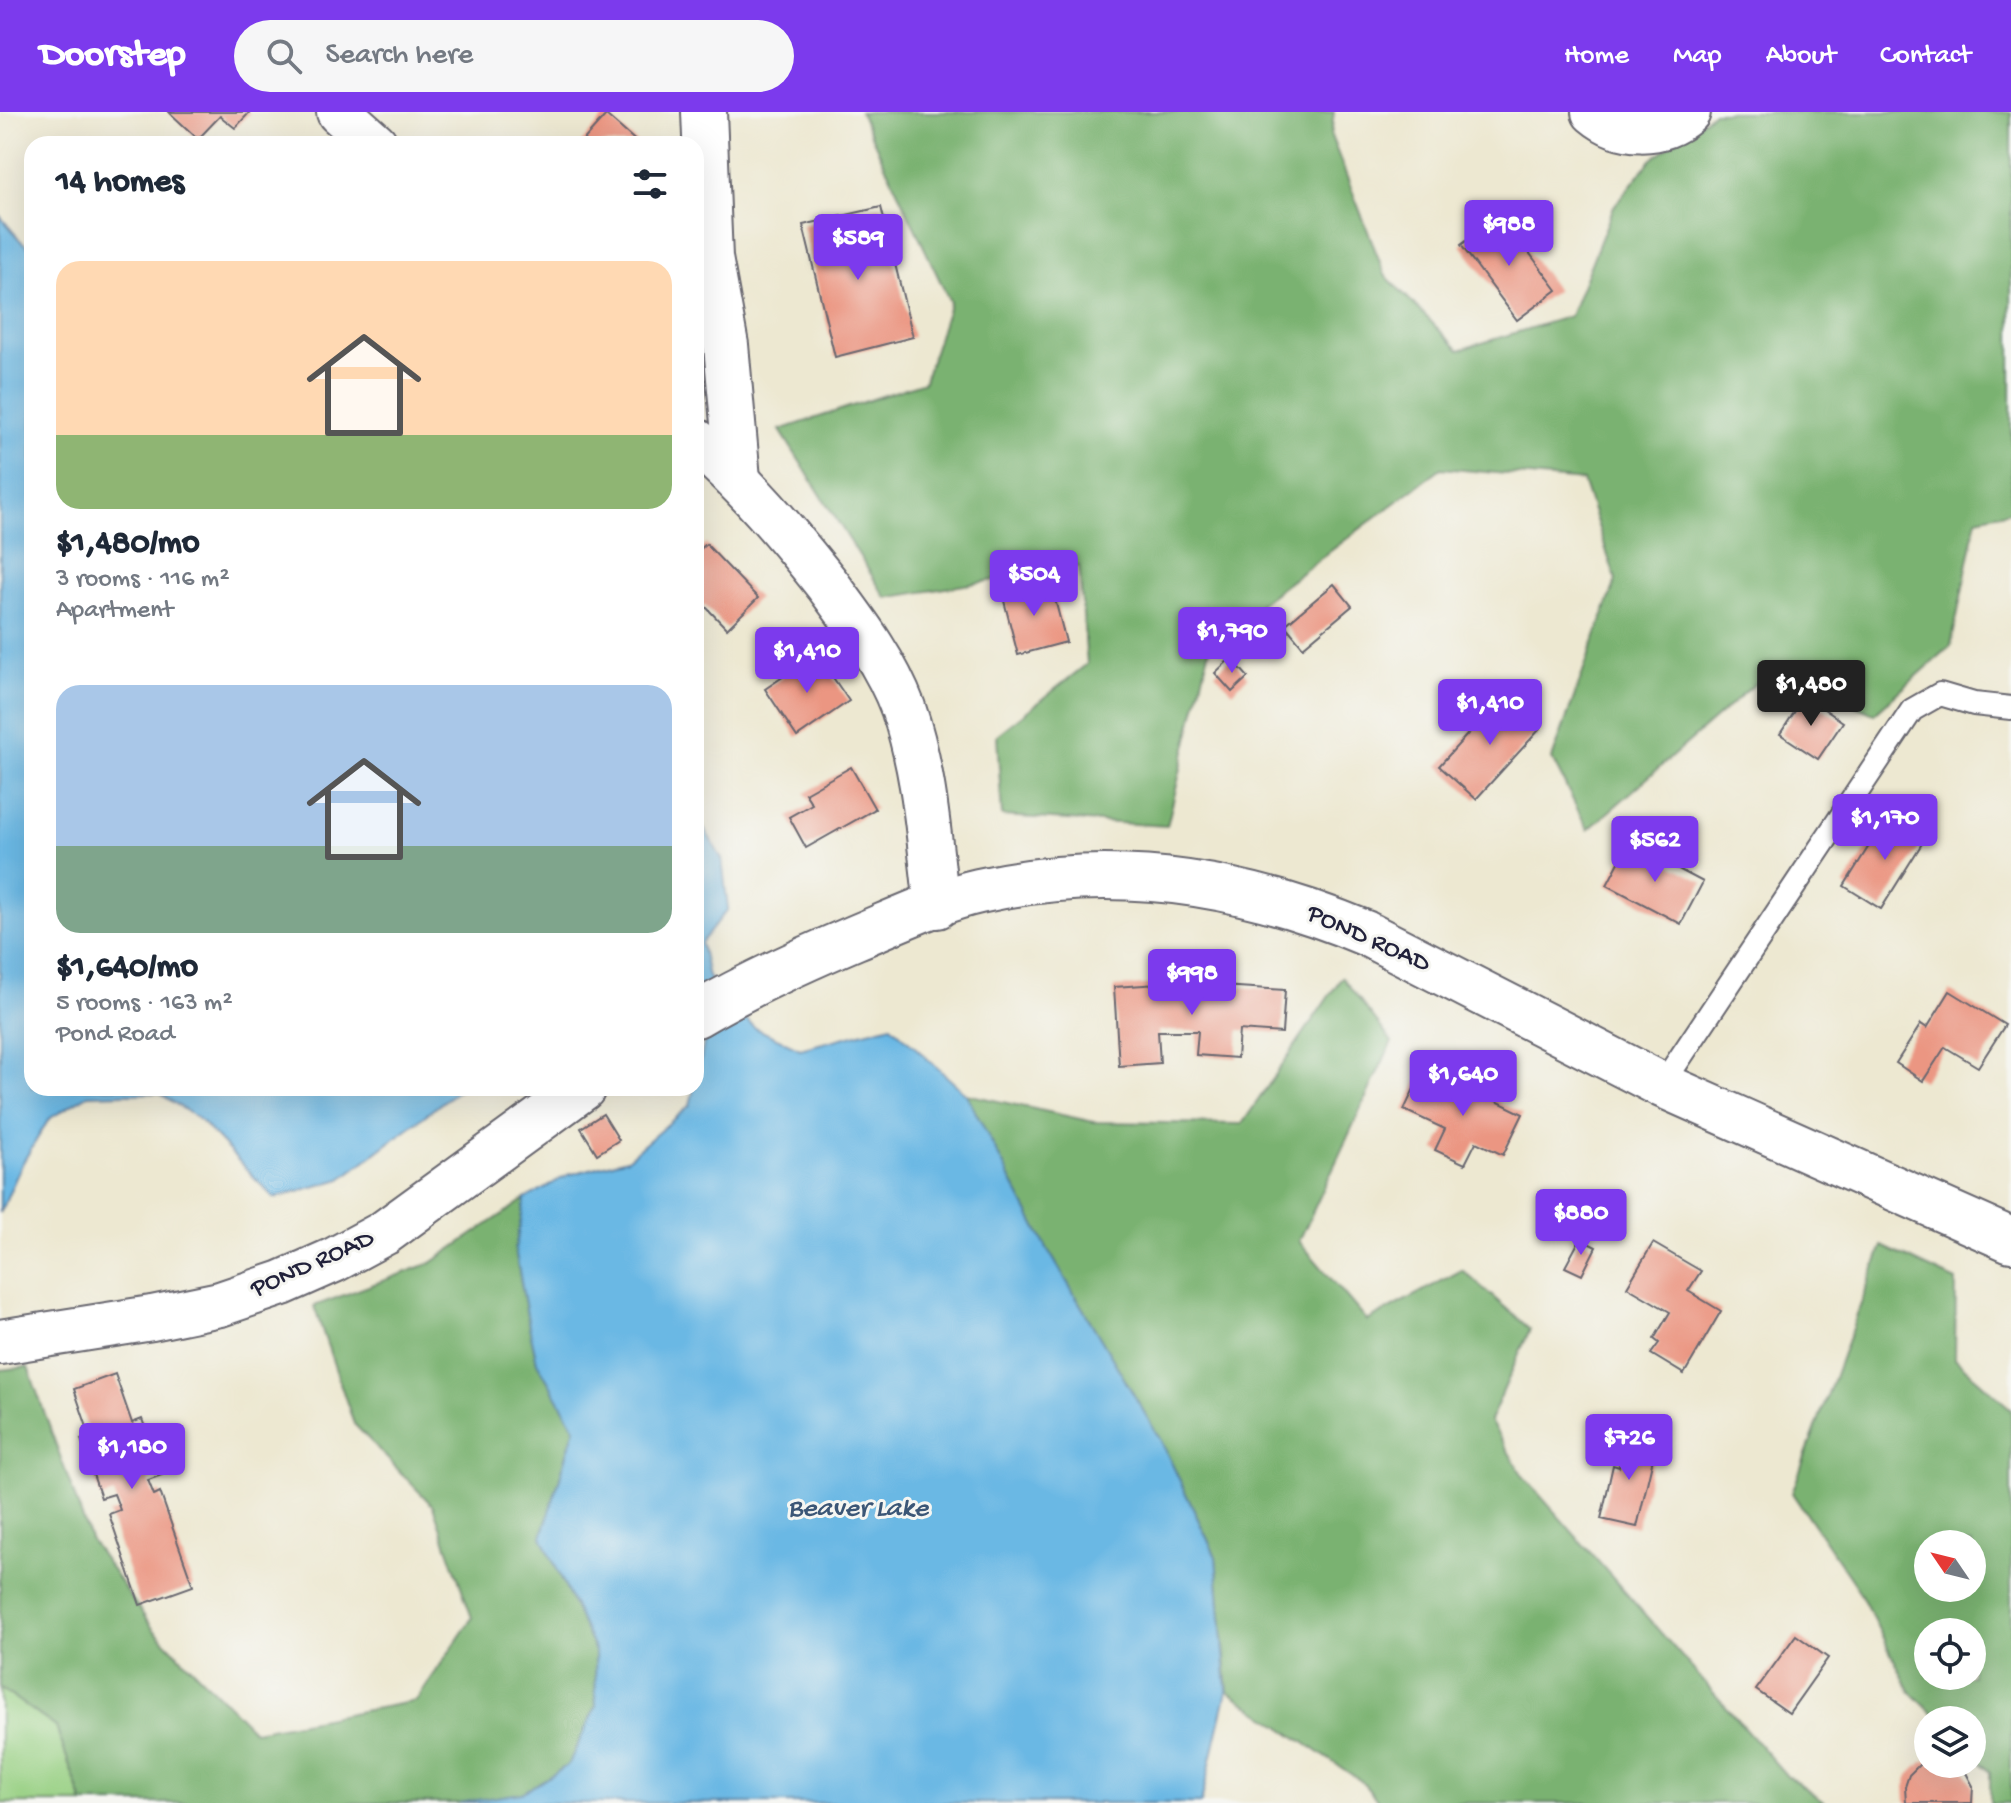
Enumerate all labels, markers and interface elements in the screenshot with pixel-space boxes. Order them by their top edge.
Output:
search box [234,20,794,92]
text: Doorstep [40,34,186,78]
icon: search [262,34,306,78]
text: Search here [326,39,473,74]
text: Home [1564,40,1629,73]
text: Map [1673,40,1722,73]
text: About [1766,40,1836,73]
text: Contact [1880,40,1971,73]
icon: filters [628,162,672,206]
text: 14 homes [56,164,184,204]
pin: $988 [1462,200,1556,268]
text: $988 [1482,210,1536,241]
pin: $589 [811,214,905,282]
text: $589 [832,224,884,255]
icon: home [292,313,436,457]
text: $1,480/mo [56,525,200,565]
pin: $504 [987,550,1081,618]
text: $504 [1008,560,1060,591]
text: 3 rooms · 116 m² [56,565,229,596]
text: Apartment [56,596,173,627]
pin: $1,790 [1167,607,1297,675]
text: $1,790 [1196,617,1268,648]
pin: $1,410 [742,627,872,695]
text: $1,410 [773,637,841,668]
pin: $1,480 [1746,660,1876,728]
text: $1,480 [1775,670,1847,701]
pin: $1,410 [1425,679,1555,747]
text: $1,410 [1456,689,1524,720]
icon: home [292,737,436,881]
pin: $1,170 [1820,794,1950,862]
text: $1,170 [1850,804,1920,835]
pin: $562 [1608,816,1702,884]
text: $562 [1629,826,1681,857]
street label: POND ROAD [1301,899,1434,981]
text: $1,640/mo [56,949,198,989]
pin: $998 [1145,949,1239,1017]
text: $998 [1166,959,1218,990]
text: 5 rooms · 163 m² [56,989,233,1020]
text: Pond Road [56,1020,174,1051]
pin: $1,640 [1398,1050,1528,1118]
text: $1,640 [1428,1060,1498,1091]
pin: $880 [1534,1189,1628,1257]
text: $880 [1554,1199,1608,1230]
street label: POND ROAD [246,1224,379,1306]
pin: $726 [1582,1414,1676,1482]
pin: $1,180 [67,1423,197,1491]
text: $726 [1603,1424,1655,1455]
text: $1,180 [97,1433,167,1464]
water label: Beaver Lake [788,1493,930,1526]
north arrow [1914,1530,1986,1602]
map controls [1914,1530,1986,1778]
button: locate [1914,1618,1986,1690]
button: layers [1914,1706,1986,1778]

